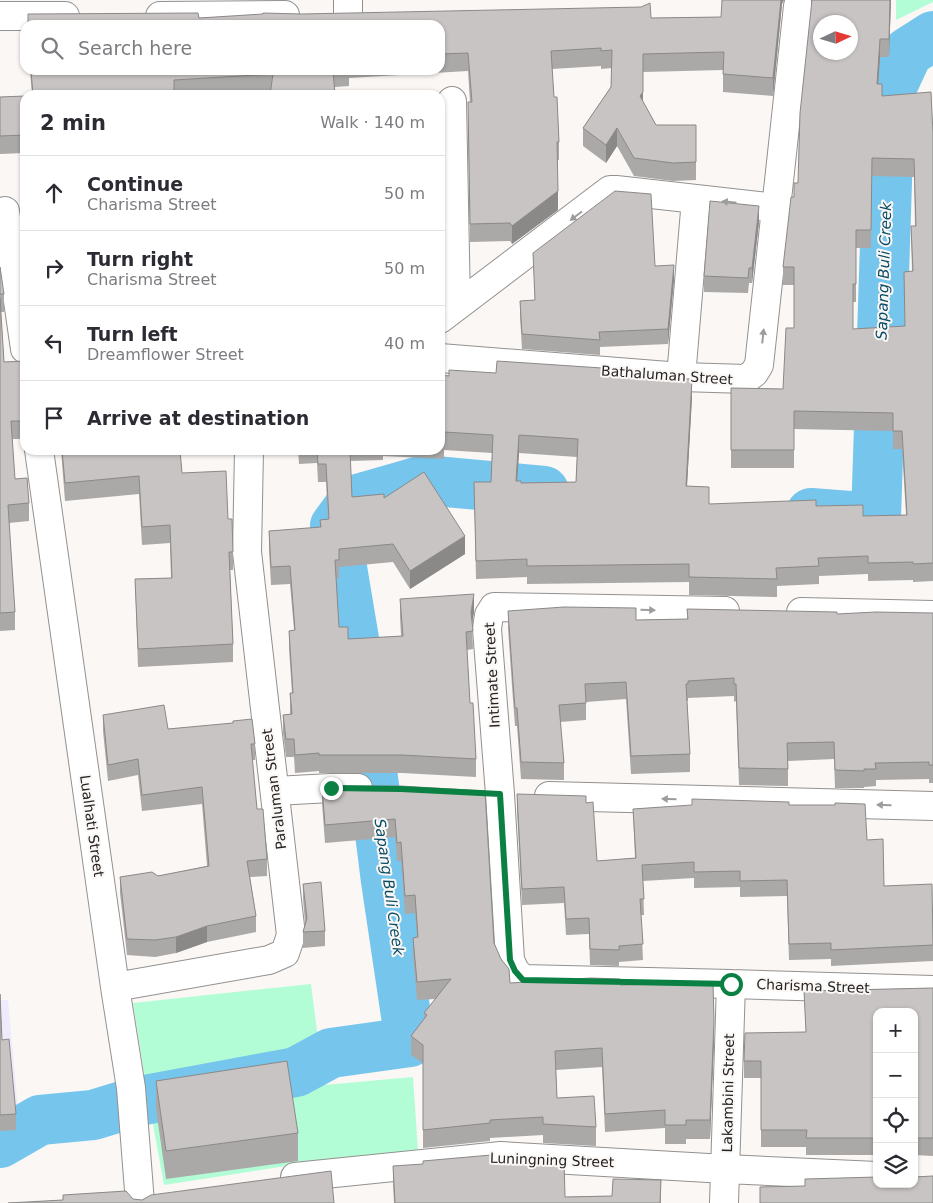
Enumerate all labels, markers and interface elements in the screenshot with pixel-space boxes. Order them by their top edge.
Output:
north arrow [813,15,858,60]
search box [20,20,445,75]
icon: search [38,34,66,62]
text: Search here [78,37,192,59]
text: 2 min [40,111,106,135]
text: Walk · 140 m [320,113,425,132]
text: Continue [87,173,183,195]
icon: ahead [40,179,68,207]
text: 50 m [384,184,425,203]
text: Charisma Street [87,195,217,214]
one-way arrow [720,198,736,206]
water label: Sapang Buli Creek [873,200,895,340]
one-way arrow [569,211,583,221]
text: Turn right [87,248,193,270]
icon: right [40,254,68,282]
text: 50 m [384,259,425,278]
text: Charisma Street [87,270,217,289]
text: Turn left [87,323,178,345]
one-way arrow [759,328,767,344]
icon: left [40,329,68,357]
text: 40 m [384,334,425,353]
text: Dreamflower Street [87,345,244,364]
street label: Bathaluman Street [601,362,734,388]
icon: arrive [40,404,68,432]
text: Arrive at destination [87,407,309,429]
one-way arrow [640,606,656,614]
street label: Intimate Street [481,621,503,728]
street label: Paraluman Street [259,727,289,850]
street label: Lualhati Street [77,774,107,878]
route end [320,777,343,800]
one-way arrow [661,795,677,803]
one-way arrow [876,800,892,808]
water label: Sapang Buli Creek [370,817,408,958]
route start [720,973,743,996]
street label: Charisma Street [756,976,870,996]
map controls [873,1008,918,1188]
button: + [873,1008,918,1053]
street label: Lakambini Street [719,1033,737,1153]
button: − [873,1053,918,1098]
button: locate [873,1098,918,1143]
button: layers [873,1143,918,1188]
street label: Luningning Street [490,1150,615,1170]

